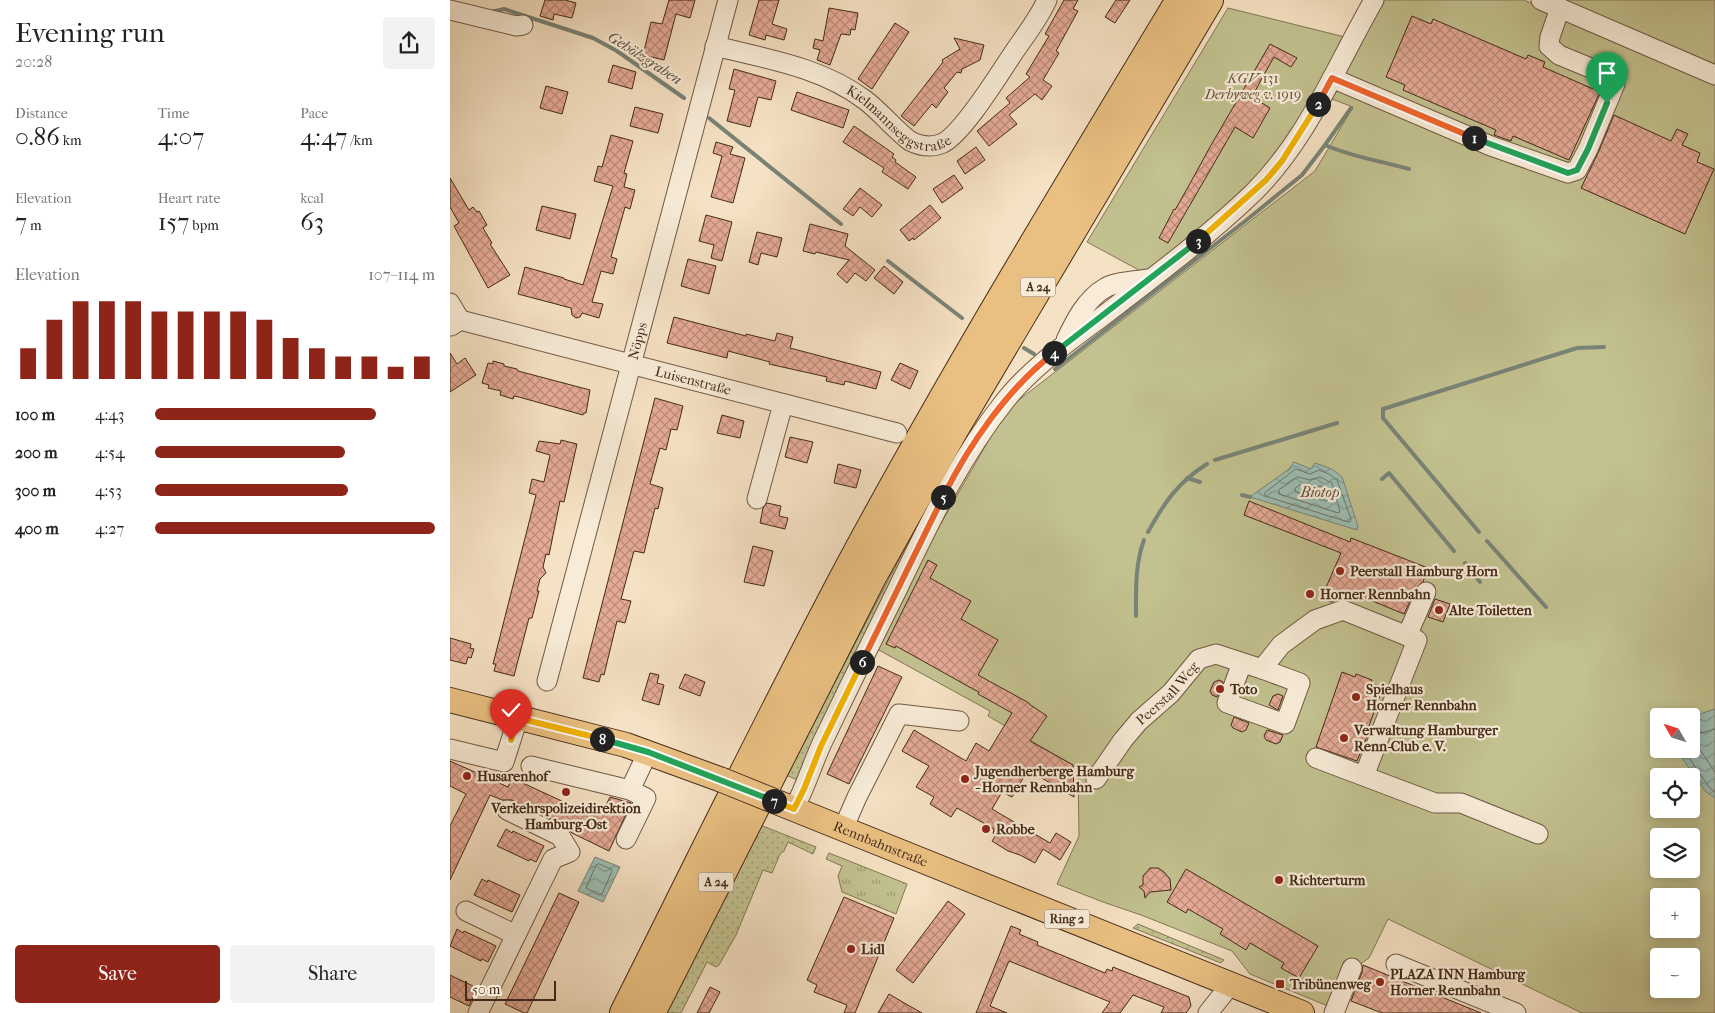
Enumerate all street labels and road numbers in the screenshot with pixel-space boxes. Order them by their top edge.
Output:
street label: Kielmannseggstraße [843,82,955,155]
road number: A 24 [1020,278,1056,296]
street label: Nöpps [625,320,651,361]
street label: Luisenstraße [653,363,733,399]
street label: Peerstall Weg [1133,658,1203,729]
street label: Rennbahnstraße [831,818,930,871]
road number: A 24 [698,872,734,892]
road number: Ring 2 [1044,910,1090,929]

